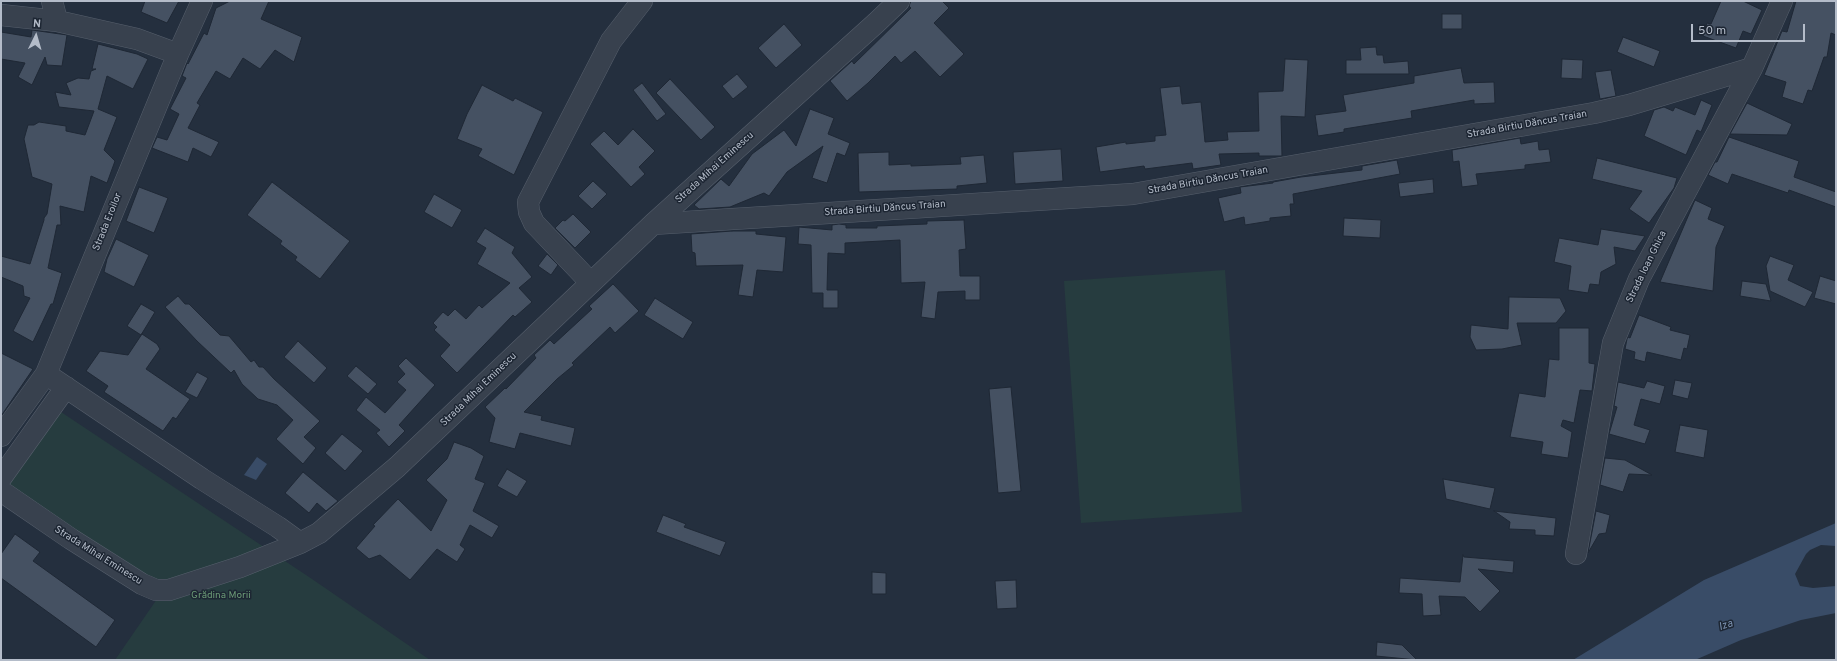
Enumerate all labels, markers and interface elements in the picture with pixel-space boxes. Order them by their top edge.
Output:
north arrow [16,16,56,56]
scale bar [1693,16,1807,42]
text: N [32,17,42,31]
text: 50 m [1698,23,1726,39]
street label: Strada Birtiu Dăncus Traian [1466,109,1588,141]
street label: Strada Mihai Eminescu [673,130,757,206]
street label: Strada Birtiu Dăncus Traian [1147,165,1269,197]
street label: Strada Eroilor [91,191,125,253]
street label: Strada Birtiu Dăncus Traian [824,199,946,219]
street label: Strada Ioan Ghica [1624,229,1670,305]
street label: Strada Mihai Eminescu [438,351,520,429]
street label: Strada Mihai Eminescu [52,524,144,588]
park label: Grădina Morii [191,590,251,602]
water label: Iza [1717,618,1735,634]

